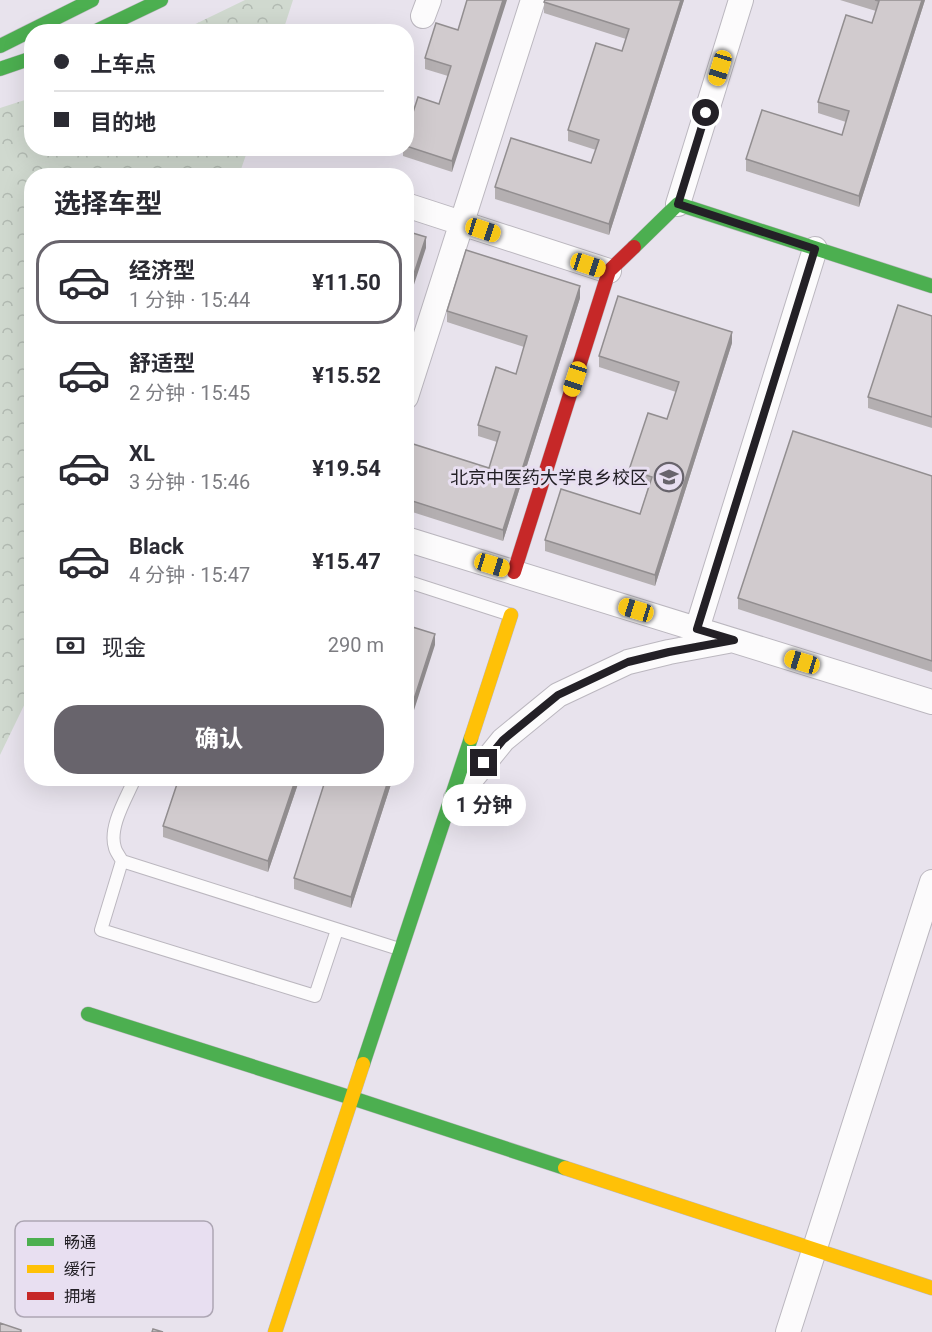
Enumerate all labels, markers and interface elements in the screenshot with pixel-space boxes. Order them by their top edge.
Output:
car [706,48,734,88]
text: 上车点 [90,52,156,77]
route start [692,99,719,126]
text: 目的地 [90,110,156,135]
text: 选择车型 [54,188,162,220]
car [463,216,503,244]
car [568,251,608,279]
icon: car [57,255,111,309]
text: 经济型 [129,258,195,283]
text: ¥11.50 [312,270,381,295]
text: 1 分钟 · 15:44 [129,288,250,312]
icon: car [57,348,111,402]
text: 舒适型 [129,351,195,376]
car [561,359,589,399]
text: ¥15.52 [312,363,381,388]
text: 2 分钟 · 15:45 [129,381,250,405]
icon: car [57,441,111,495]
text: XL [129,441,155,466]
text: ¥19.54 [312,456,381,481]
school or university icon: 北京中医药大学良乡校区 [653,461,685,493]
place label: 北京中医药大学良乡校区 [450,467,648,488]
text: 3 分钟 · 15:46 [129,470,250,494]
icon: car [57,534,111,588]
text: Black [129,534,184,559]
text: ¥15.47 [312,549,381,574]
car [472,551,512,579]
text: 4 分钟 · 15:47 [129,563,250,587]
car [616,596,656,624]
icon: cash [54,629,87,662]
text: 290 m [328,633,384,657]
text: 现金 [102,635,146,660]
car [782,648,822,676]
button: 确认 [54,705,384,774]
route end [470,749,497,776]
callout: 1 分钟 [442,784,526,826]
text: 1 分钟 [456,793,512,817]
legend [15,1221,213,1317]
text: 畅通 [64,1233,96,1252]
text: 缓行 [64,1260,96,1279]
text: 拥堵 [64,1287,96,1306]

